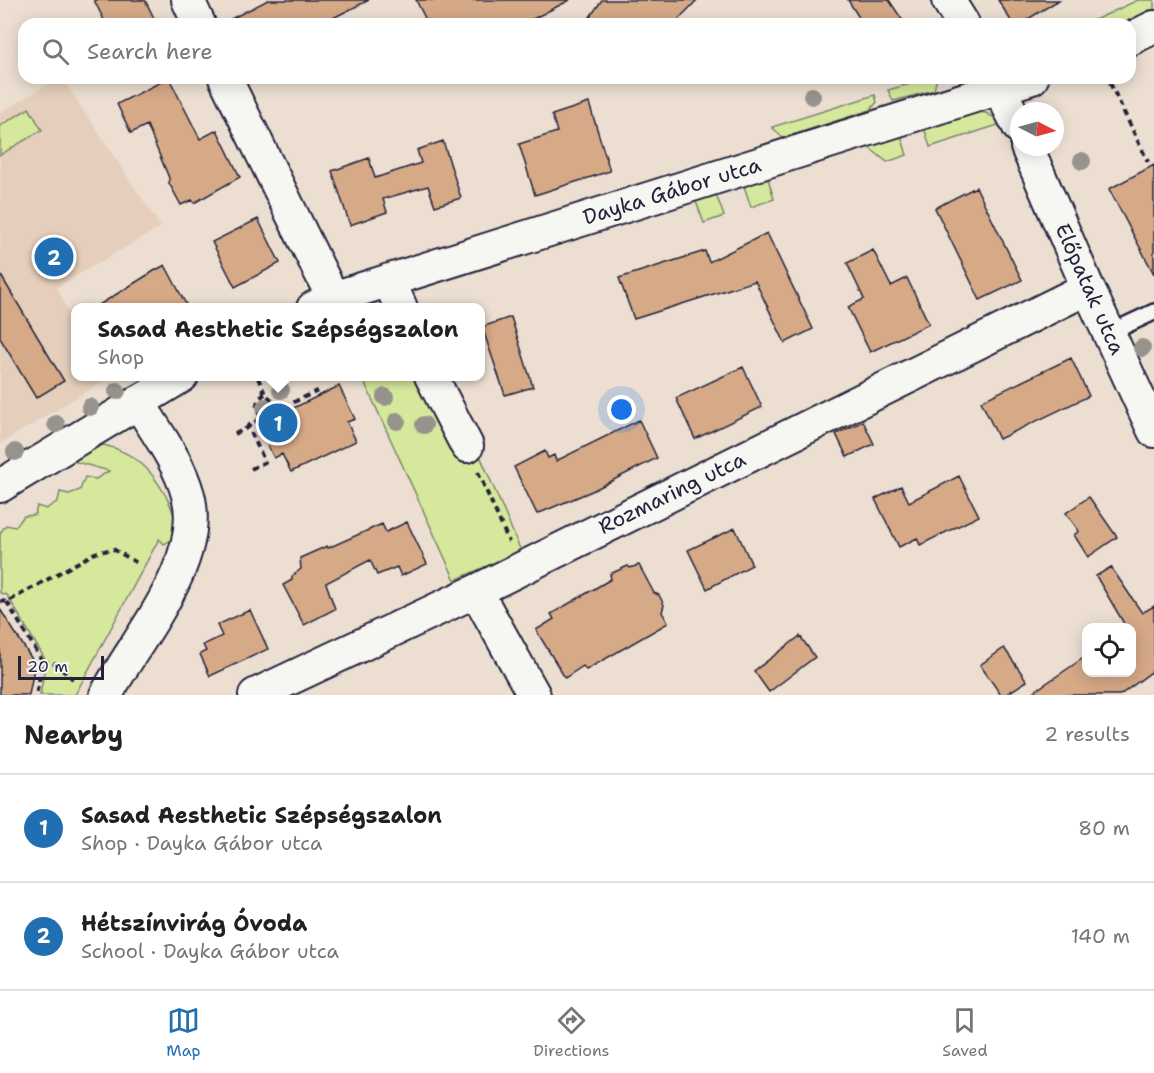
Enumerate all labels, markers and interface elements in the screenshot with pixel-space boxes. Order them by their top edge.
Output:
search box [18,18,1136,84]
icon: search [39,35,72,68]
text: Search here [87,37,213,66]
north arrow [1010,102,1064,156]
street label: Dayka Gábor utca [580,151,764,231]
street label: Előpatak utca [1049,219,1131,359]
pin: 2 [34,234,74,280]
popup [71,303,485,381]
text: Sasad Aesthetic Szépségszalon [98,315,458,344]
text: Shop [98,344,144,370]
your location [607,395,636,424]
pin: 1 [258,400,298,446]
street label: Rozmaring utca [594,445,750,541]
map controls [1082,623,1136,677]
button: locate [1082,623,1136,677]
scale bar [18,653,104,680]
text: 20 m [27,656,68,677]
text: Nearby [24,717,123,752]
text: 2 results [1044,721,1130,747]
text: Sasad Aesthetic Szépségszalon [81,801,442,830]
text: 1 [39,815,48,841]
text: 80 m [1078,815,1130,841]
text: Shop · Dayka Gábor utca [81,830,323,856]
text: Hétszínvirág Óvoda [81,909,307,938]
text: 2 [37,923,51,949]
text: 140 m [1071,923,1130,949]
text: School · Dayka Gábor utca [81,938,339,964]
tab: Map [166,1004,201,1061]
tab: Directions [533,1004,610,1061]
tab: Saved [942,1004,988,1061]

